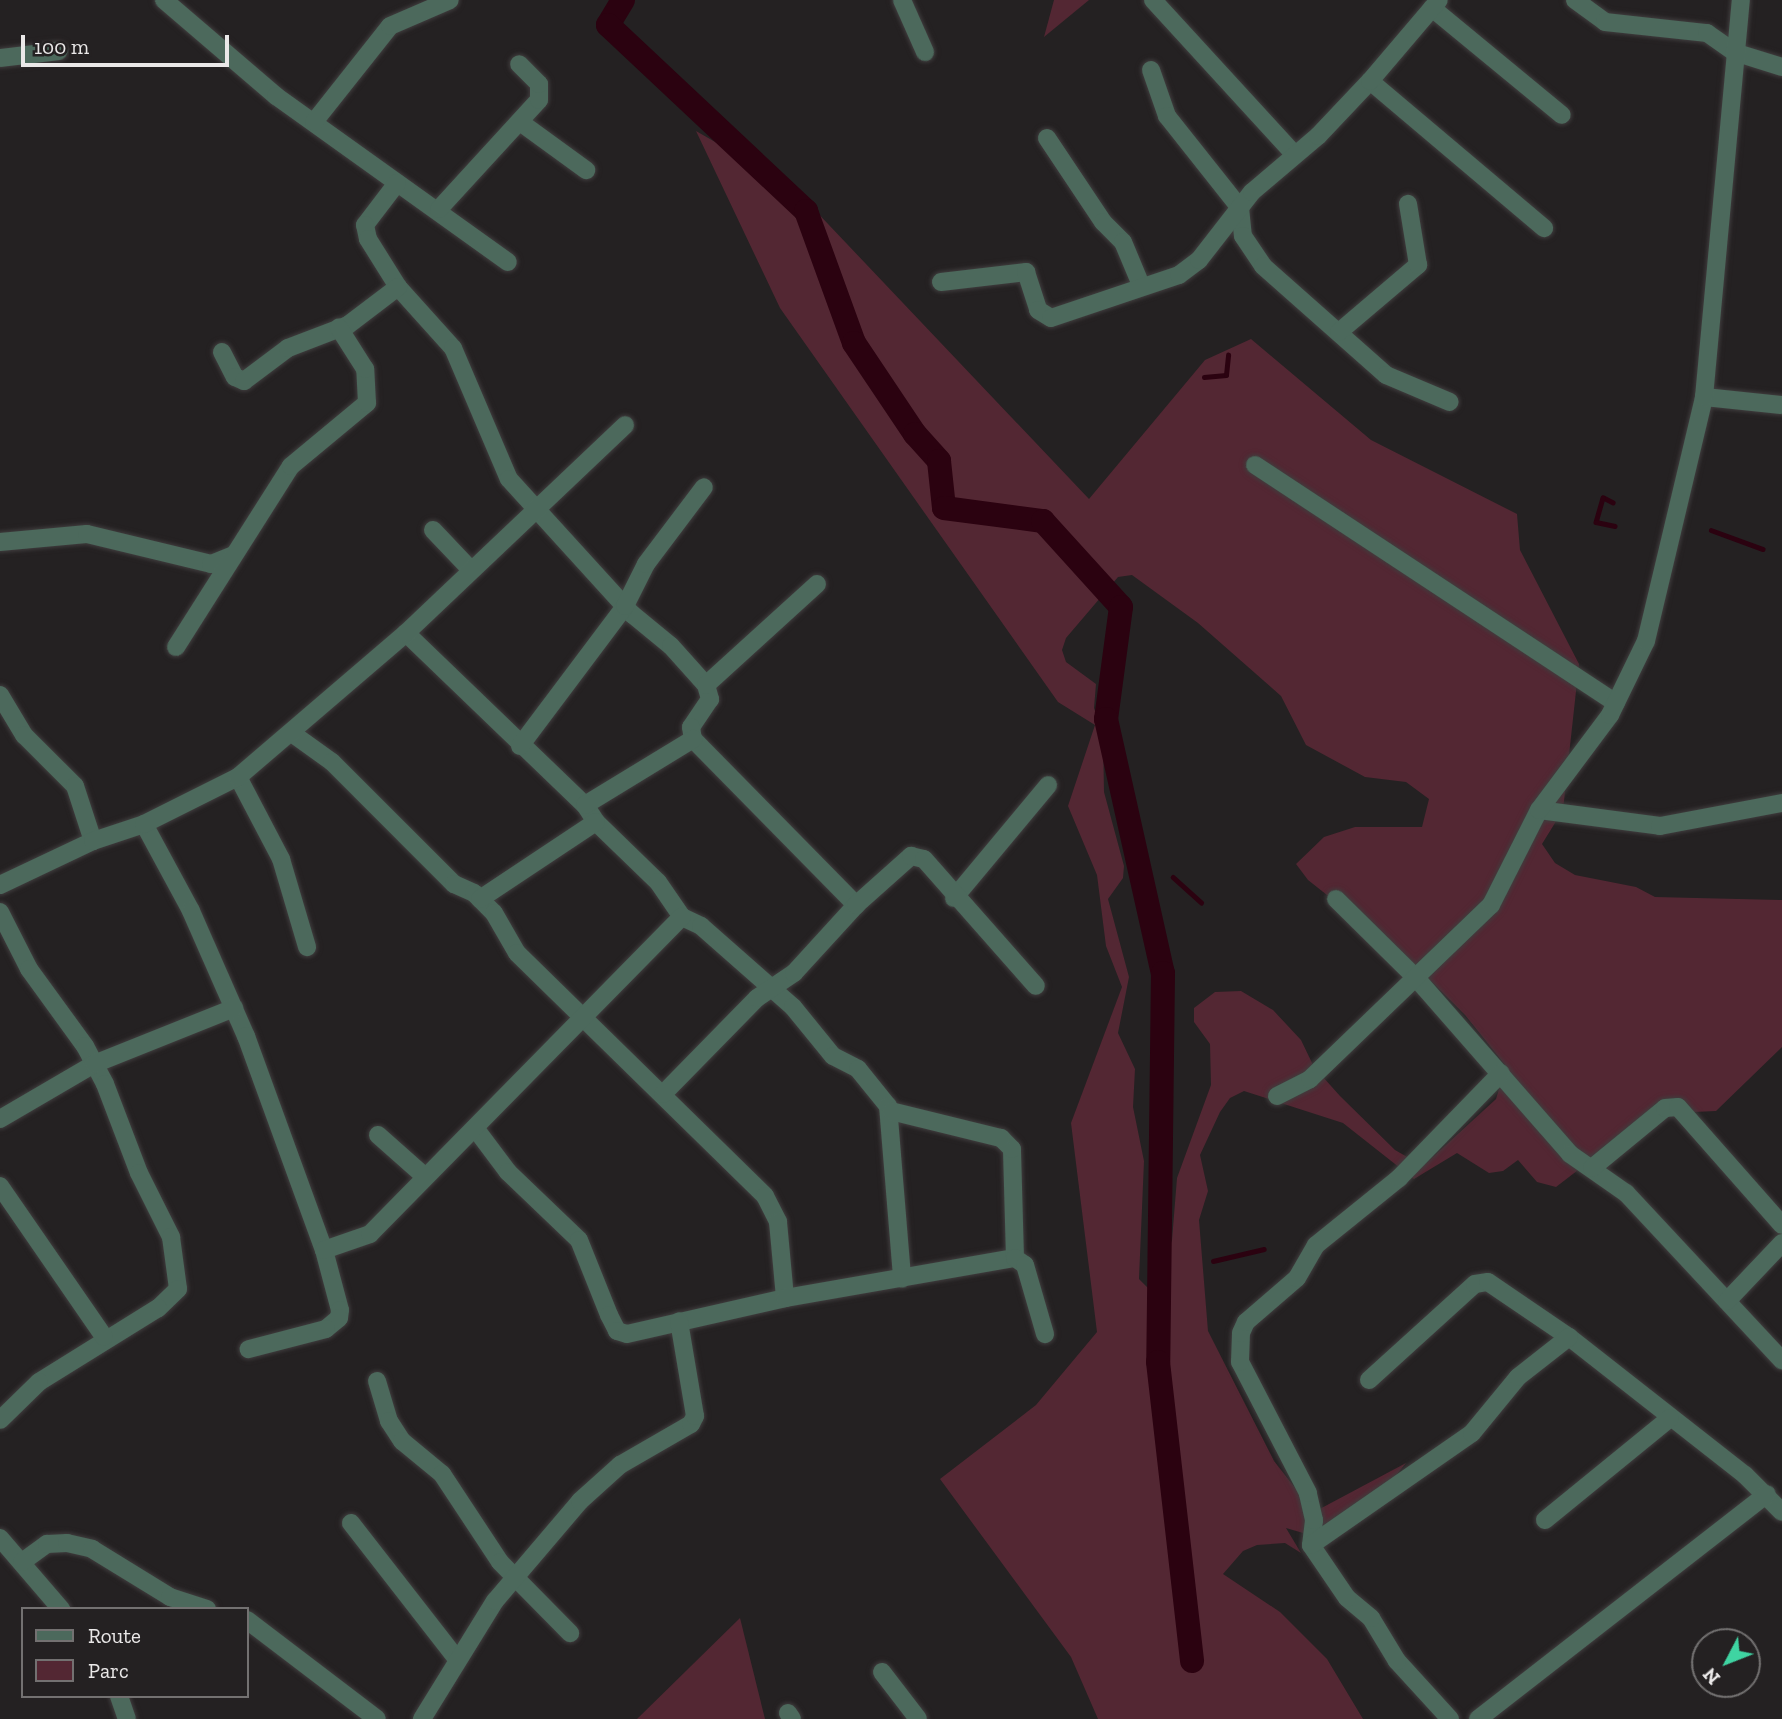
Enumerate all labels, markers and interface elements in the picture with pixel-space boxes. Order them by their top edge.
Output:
scale bar [24,21,233,65]
text: 100 m [34,34,89,59]
legend [21,1607,248,1698]
text: Route [88,1623,141,1648]
north arrow [1691,1628,1761,1698]
text: Parc [88,1658,129,1683]
text: N [1698,1663,1725,1689]

